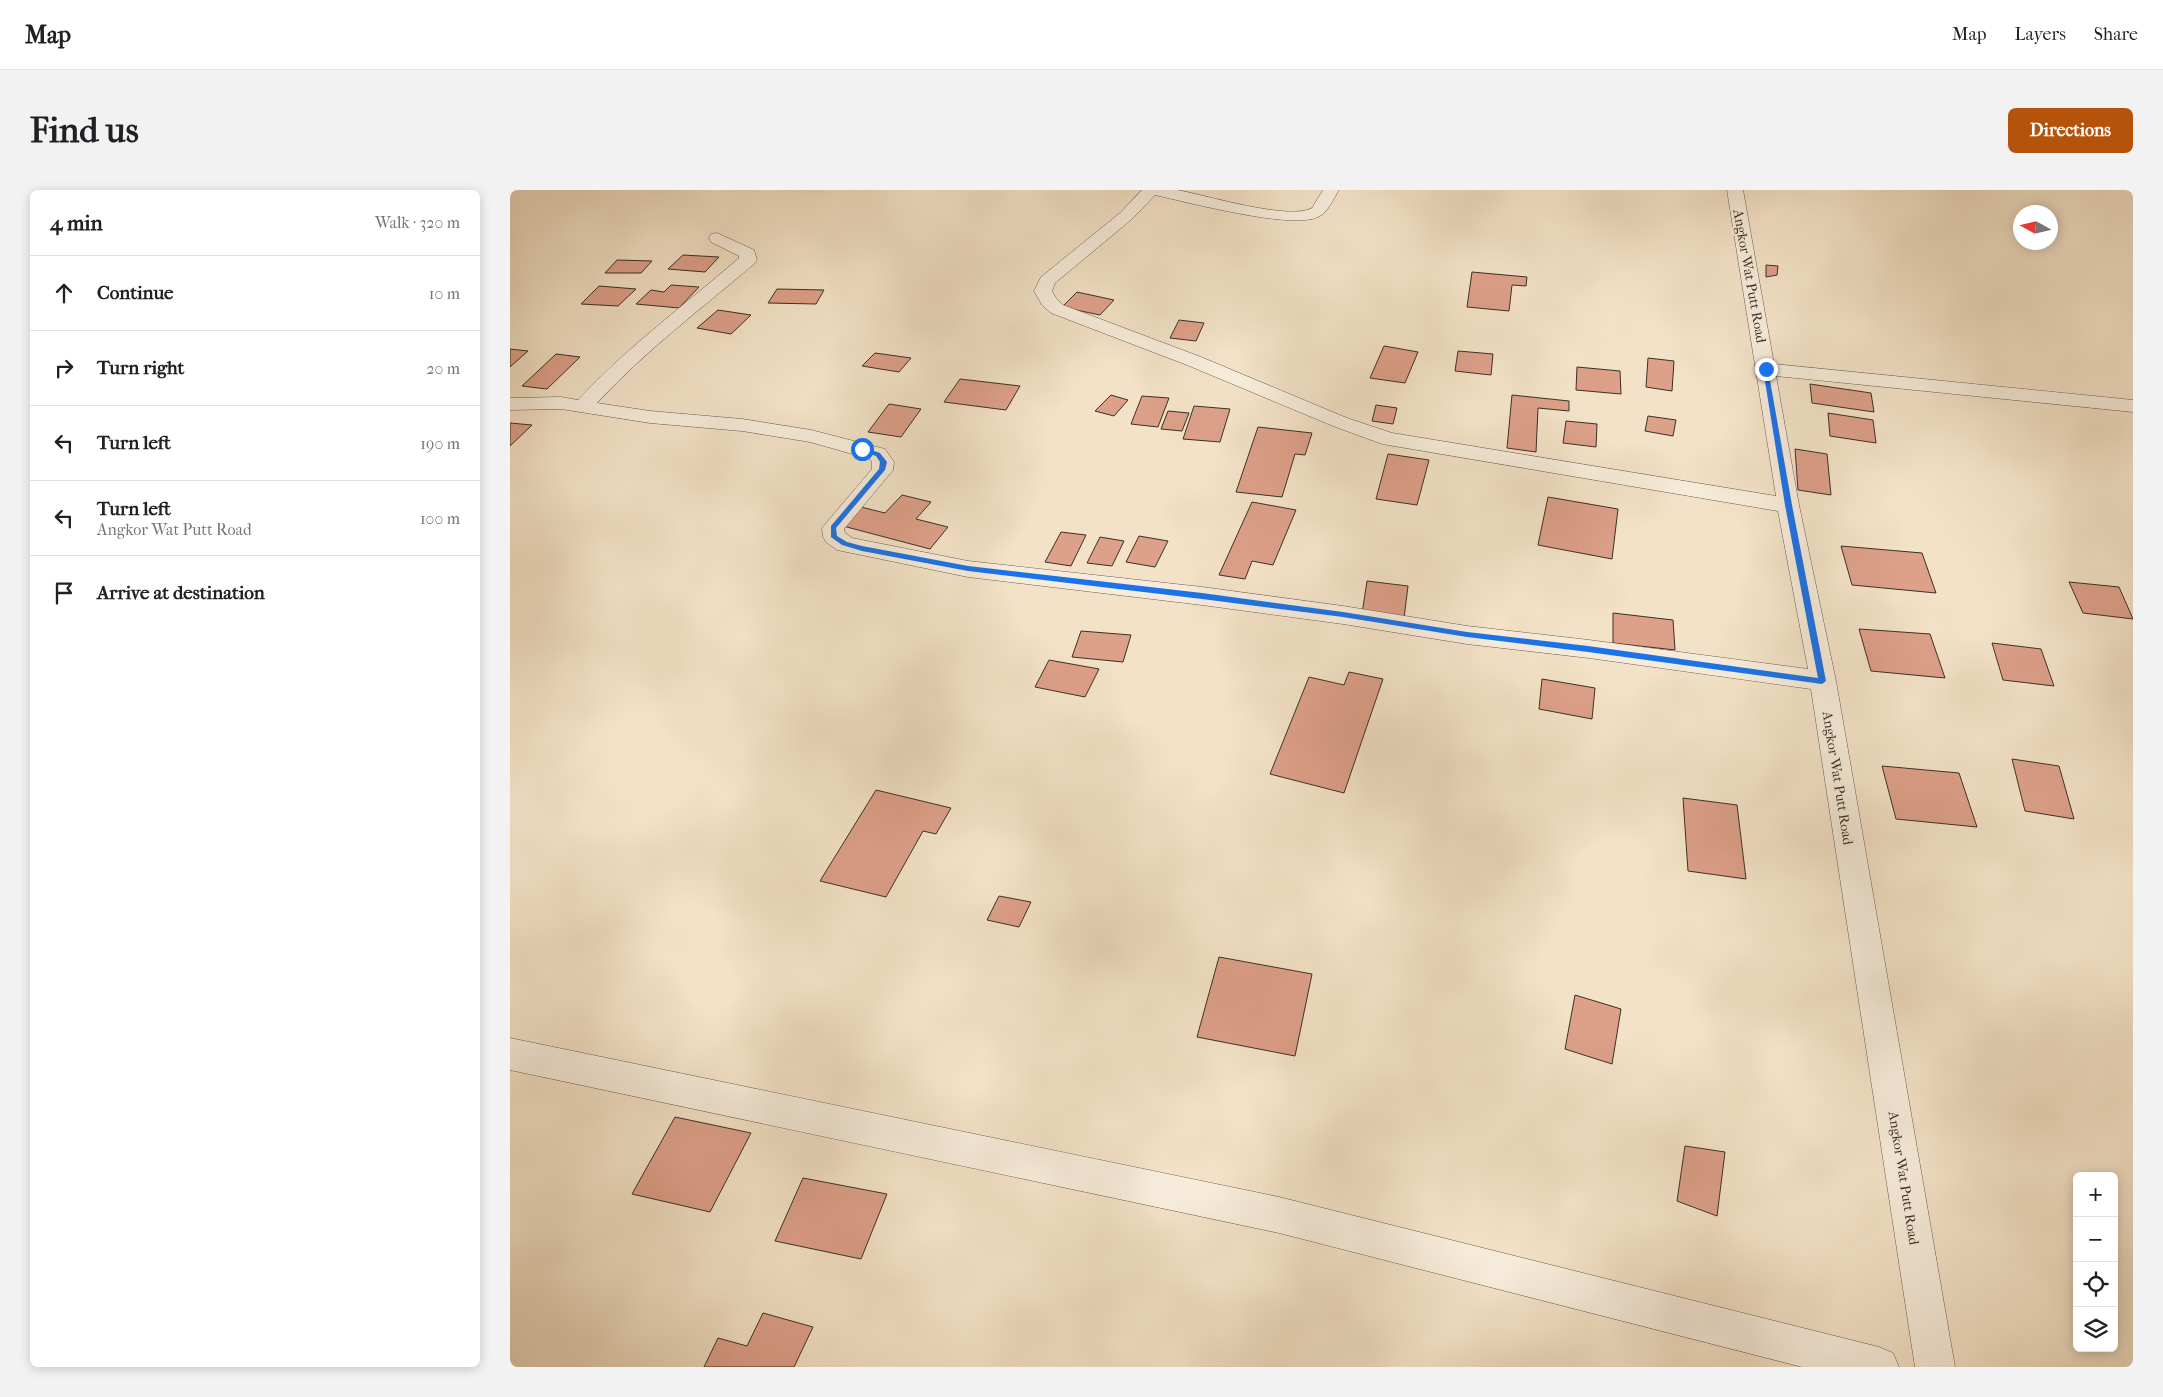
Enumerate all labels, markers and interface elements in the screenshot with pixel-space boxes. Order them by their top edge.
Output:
text: Map [25,21,71,49]
text: Map [1952,24,1986,45]
text: Layers [2014,24,2066,45]
text: Share [2094,24,2138,45]
button: Directions [2008,108,2133,153]
text: Find us [30,110,139,151]
north arrow [2013,205,2058,250]
street label: Angkor Wat Putt Road [1729,207,1770,345]
text: 4 min [50,211,103,235]
text: Walk · 320 m [375,213,460,232]
icon: ahead [50,279,78,307]
text: Continue [97,282,173,304]
text: 10 m [429,284,460,303]
icon: right [50,354,78,382]
text: Turn right [97,357,184,379]
route end [1755,358,1778,381]
text: 20 m [426,359,460,378]
icon: left [50,429,78,457]
text: Turn left [97,432,171,454]
text: 190 m [420,434,460,453]
route start [851,438,874,461]
text: Turn left [97,498,171,520]
icon: left [50,504,78,532]
text: 100 m [420,509,460,528]
text: Angkor Wat Putt Road [97,520,252,539]
icon: arrive [50,579,78,607]
text: Arrive at destination [97,582,265,604]
street label: Angkor Wat Putt Road [1818,709,1857,847]
street label: Angkor Wat Putt Road [1884,1109,1923,1247]
map controls [2073,1172,2118,1352]
button: + [2073,1172,2118,1217]
button: − [2073,1217,2118,1262]
button: locate [2073,1262,2118,1307]
button: layers [2073,1307,2118,1352]

